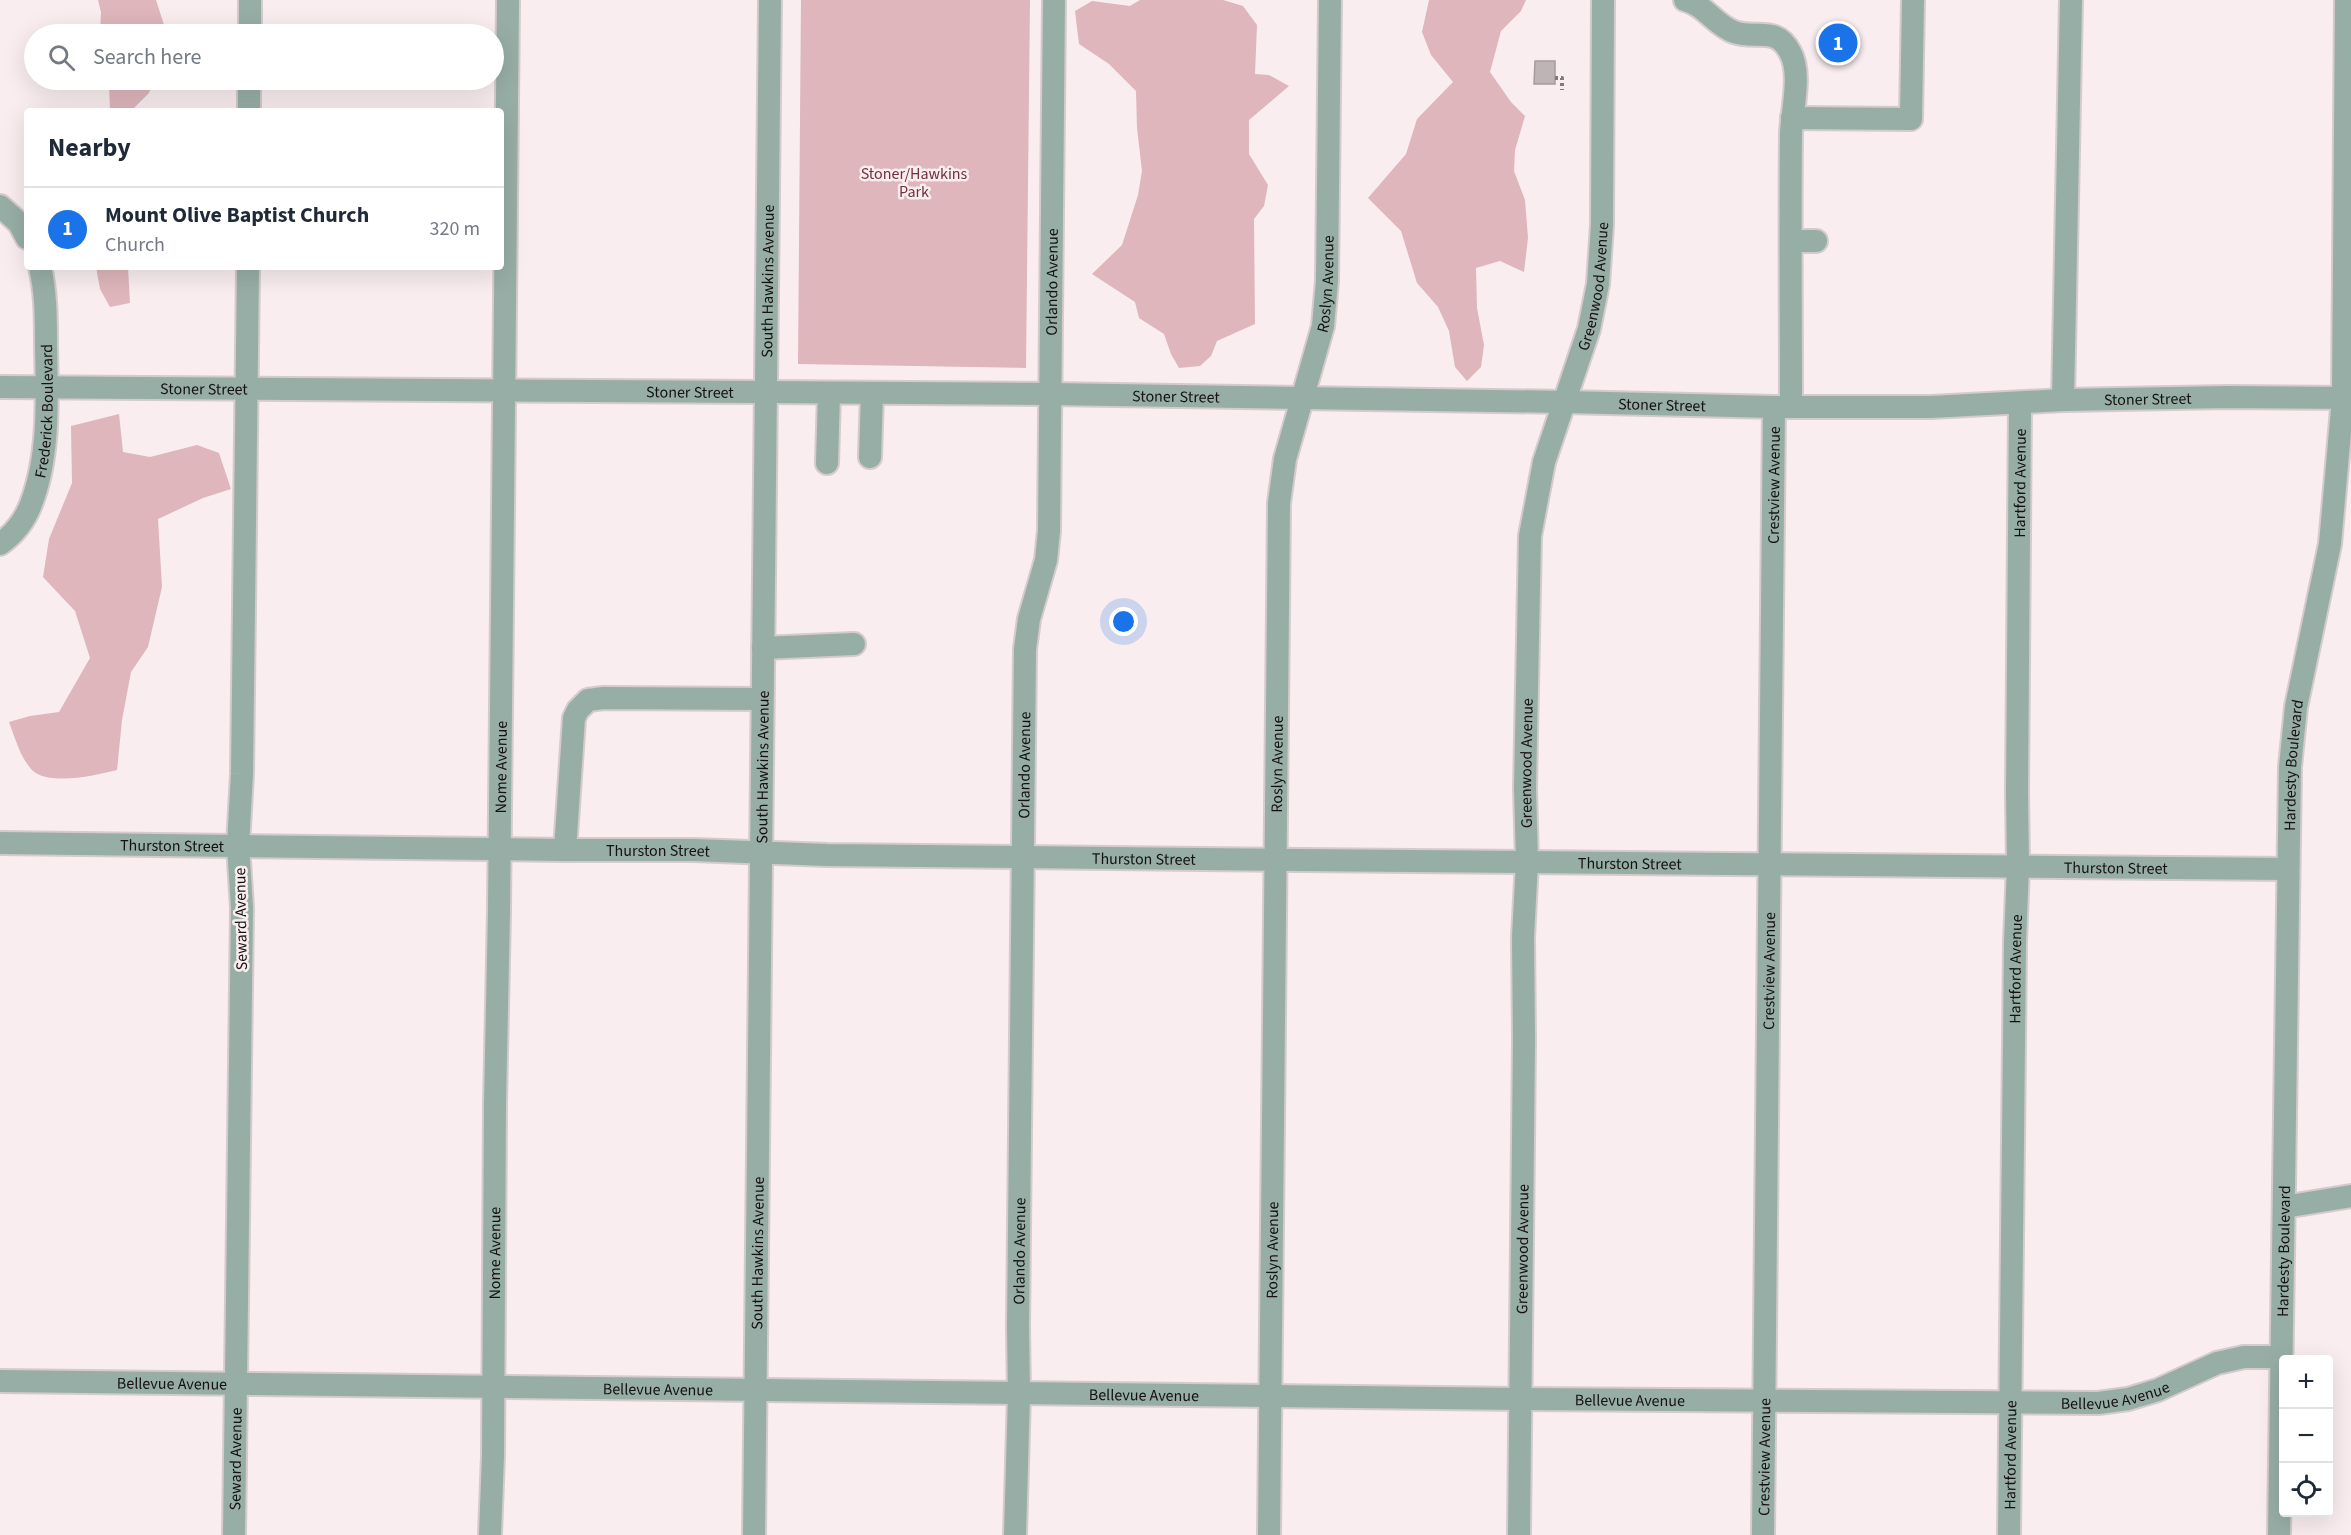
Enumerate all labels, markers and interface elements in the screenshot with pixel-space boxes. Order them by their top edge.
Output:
pin: 1 [1818,20,1858,66]
search box [24,24,504,90]
icon: search [45,41,78,74]
text: Search here [93,41,201,73]
text: Nearby [48,129,131,166]
park label: Stoner/Hawkins Park [861,163,968,203]
text: Mount Olive Baptist Church [105,199,369,231]
street label: South Hawkins Avenue [756,204,780,358]
text: 1 [62,215,73,243]
text: 320 m [430,215,480,243]
street label: Greenwood Avenue [1572,221,1614,354]
street label: Orlando Avenue [1041,228,1064,336]
text: Church [105,231,165,259]
street label: Roslyn Avenue [1312,235,1339,335]
street label: Frederick Boulevard [29,344,59,480]
street label: Stoner Street [160,378,248,401]
street label: Stoner Street [646,381,734,404]
street label: Stoner Street [1132,385,1221,409]
street label: Stoner Street [2104,388,2192,411]
street label: Stoner Street [1618,393,1707,417]
street label: Crestview Avenue [1763,426,1786,544]
street label: Hartford Avenue [2009,428,2032,538]
your location [1109,607,1138,636]
street label: South Hawkins Avenue [751,690,775,844]
street label: Greenwood Avenue [1515,698,1539,829]
street label: Hardesty Boulevard [2279,698,2309,831]
street label: Orlando Avenue [1013,711,1036,819]
street label: Roslyn Avenue [1266,715,1289,813]
street label: Nome Avenue [490,721,513,814]
street label: Thurston Street [120,834,225,858]
street label: Thurston Street [606,840,711,863]
street label: Thurston Street [1092,848,1196,871]
street label: Thurston Street [1578,853,1682,875]
street label: Thurston Street [2064,857,2168,880]
street label: Seward Avenue [229,867,253,971]
street label: Crestview Avenue [1758,912,1781,1030]
street label: Hartford Avenue [2004,914,2028,1024]
street label: South Hawkins Avenue [746,1176,770,1330]
street label: Greenwood Avenue [1511,1184,1535,1314]
street label: Hardesty Boulevard [2272,1185,2296,1317]
street label: Orlando Avenue [1008,1197,1031,1305]
street label: Roslyn Avenue [1261,1201,1284,1299]
street label: Nome Avenue [484,1207,506,1300]
map controls [2279,1355,2333,1517]
button: + [2279,1355,2333,1409]
street label: Bellevue Avenue [117,1372,227,1396]
street label: Bellevue Avenue [2061,1376,2173,1415]
street label: Bellevue Avenue [603,1378,713,1401]
street label: Bellevue Avenue [1089,1384,1199,1407]
street label: Bellevue Avenue [1575,1389,1685,1412]
street label: Crestview Avenue [1753,1398,1776,1516]
street label: Hartford Avenue [1999,1400,2022,1510]
street label: Seward Avenue [224,1407,248,1511]
button: − [2279,1409,2333,1463]
button: locate [2279,1463,2333,1517]

